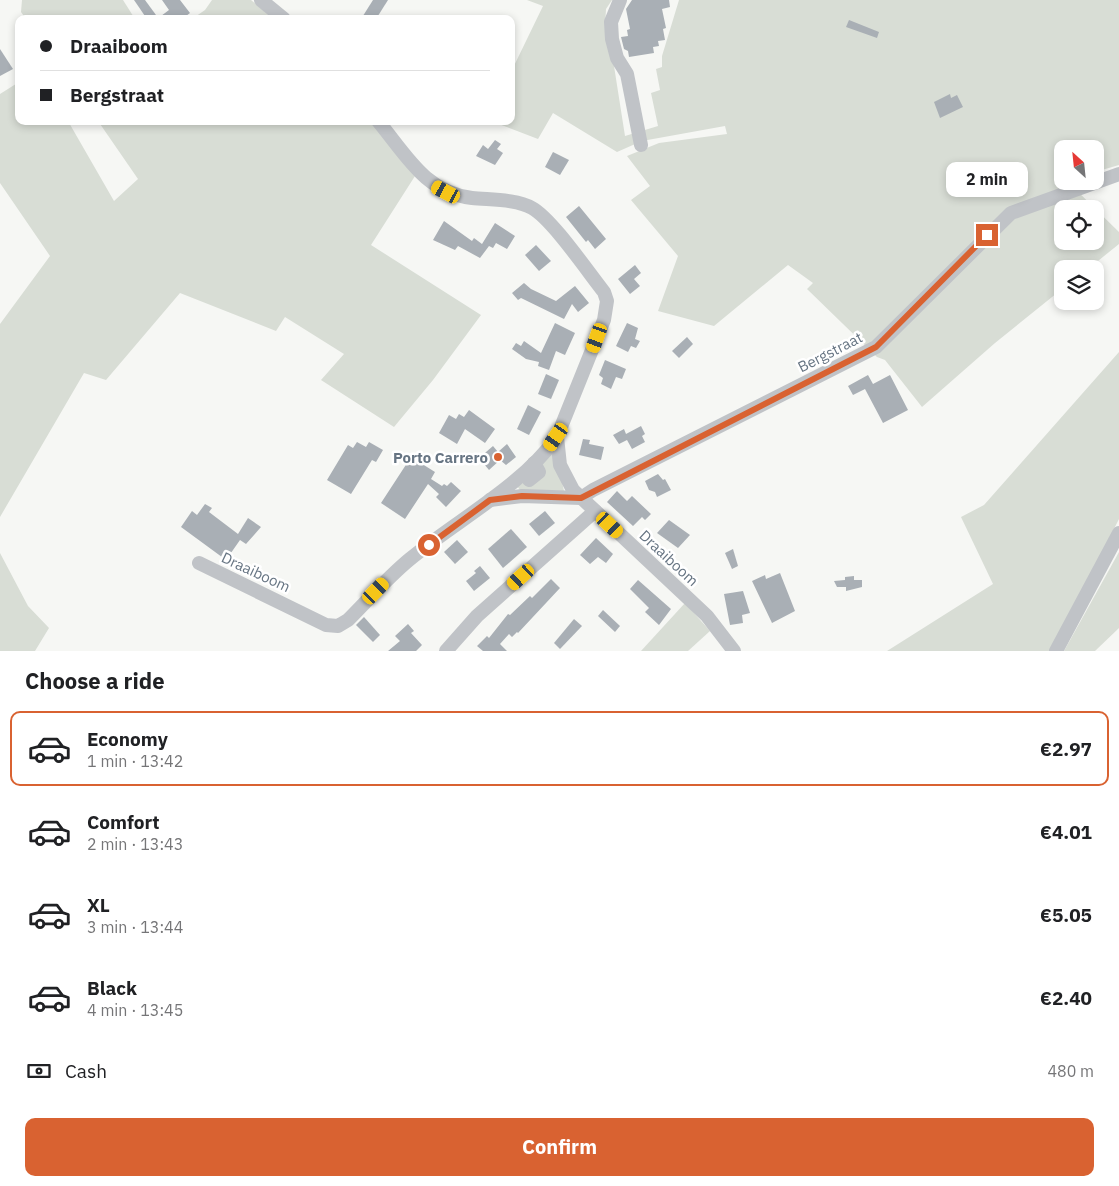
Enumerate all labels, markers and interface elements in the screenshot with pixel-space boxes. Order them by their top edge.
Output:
text: Draaiboom [70,34,168,58]
text: Bergstraat [70,83,164,107]
north arrow [1054,140,1104,190]
map controls [1054,140,1104,310]
callout: 2 min [946,162,1028,198]
text: 2 min [966,169,1008,189]
car [429,178,462,206]
button: locate [1054,200,1104,250]
route end [976,224,998,246]
button: layers [1054,260,1104,310]
car [584,321,609,355]
street label: Bergstraat [794,328,866,376]
car [541,420,570,454]
place label: Porto Carrero [393,448,488,467]
marker: Porto Carrero [492,451,504,463]
car [593,509,626,541]
street label: Draaiboom [636,526,702,590]
route start [418,534,440,556]
street label: Draaiboom [219,548,293,596]
car [504,561,537,593]
car [360,575,391,607]
text: Choose a ride [25,666,165,695]
icon: car [27,726,72,771]
text: Economy [87,727,168,751]
text: €2.97 [1040,737,1092,761]
text: 1 min · 13:42 [87,751,183,771]
icon: car [27,809,72,854]
text: Comfort [87,810,160,834]
text: €4.01 [1040,820,1092,844]
text: 2 min · 13:43 [87,834,183,854]
icon: car [27,892,72,937]
text: XL [87,893,110,917]
text: €5.05 [1040,903,1092,927]
text: 3 min · 13:44 [87,917,183,937]
icon: car [27,975,72,1020]
text: Black [87,976,137,1000]
text: €2.40 [1040,986,1092,1010]
text: 4 min · 13:45 [87,1000,183,1020]
icon: cash [25,1057,53,1085]
text: Cash [65,1059,107,1083]
text: 480 m [1047,1061,1094,1081]
button: Confirm [25,1118,1094,1176]

